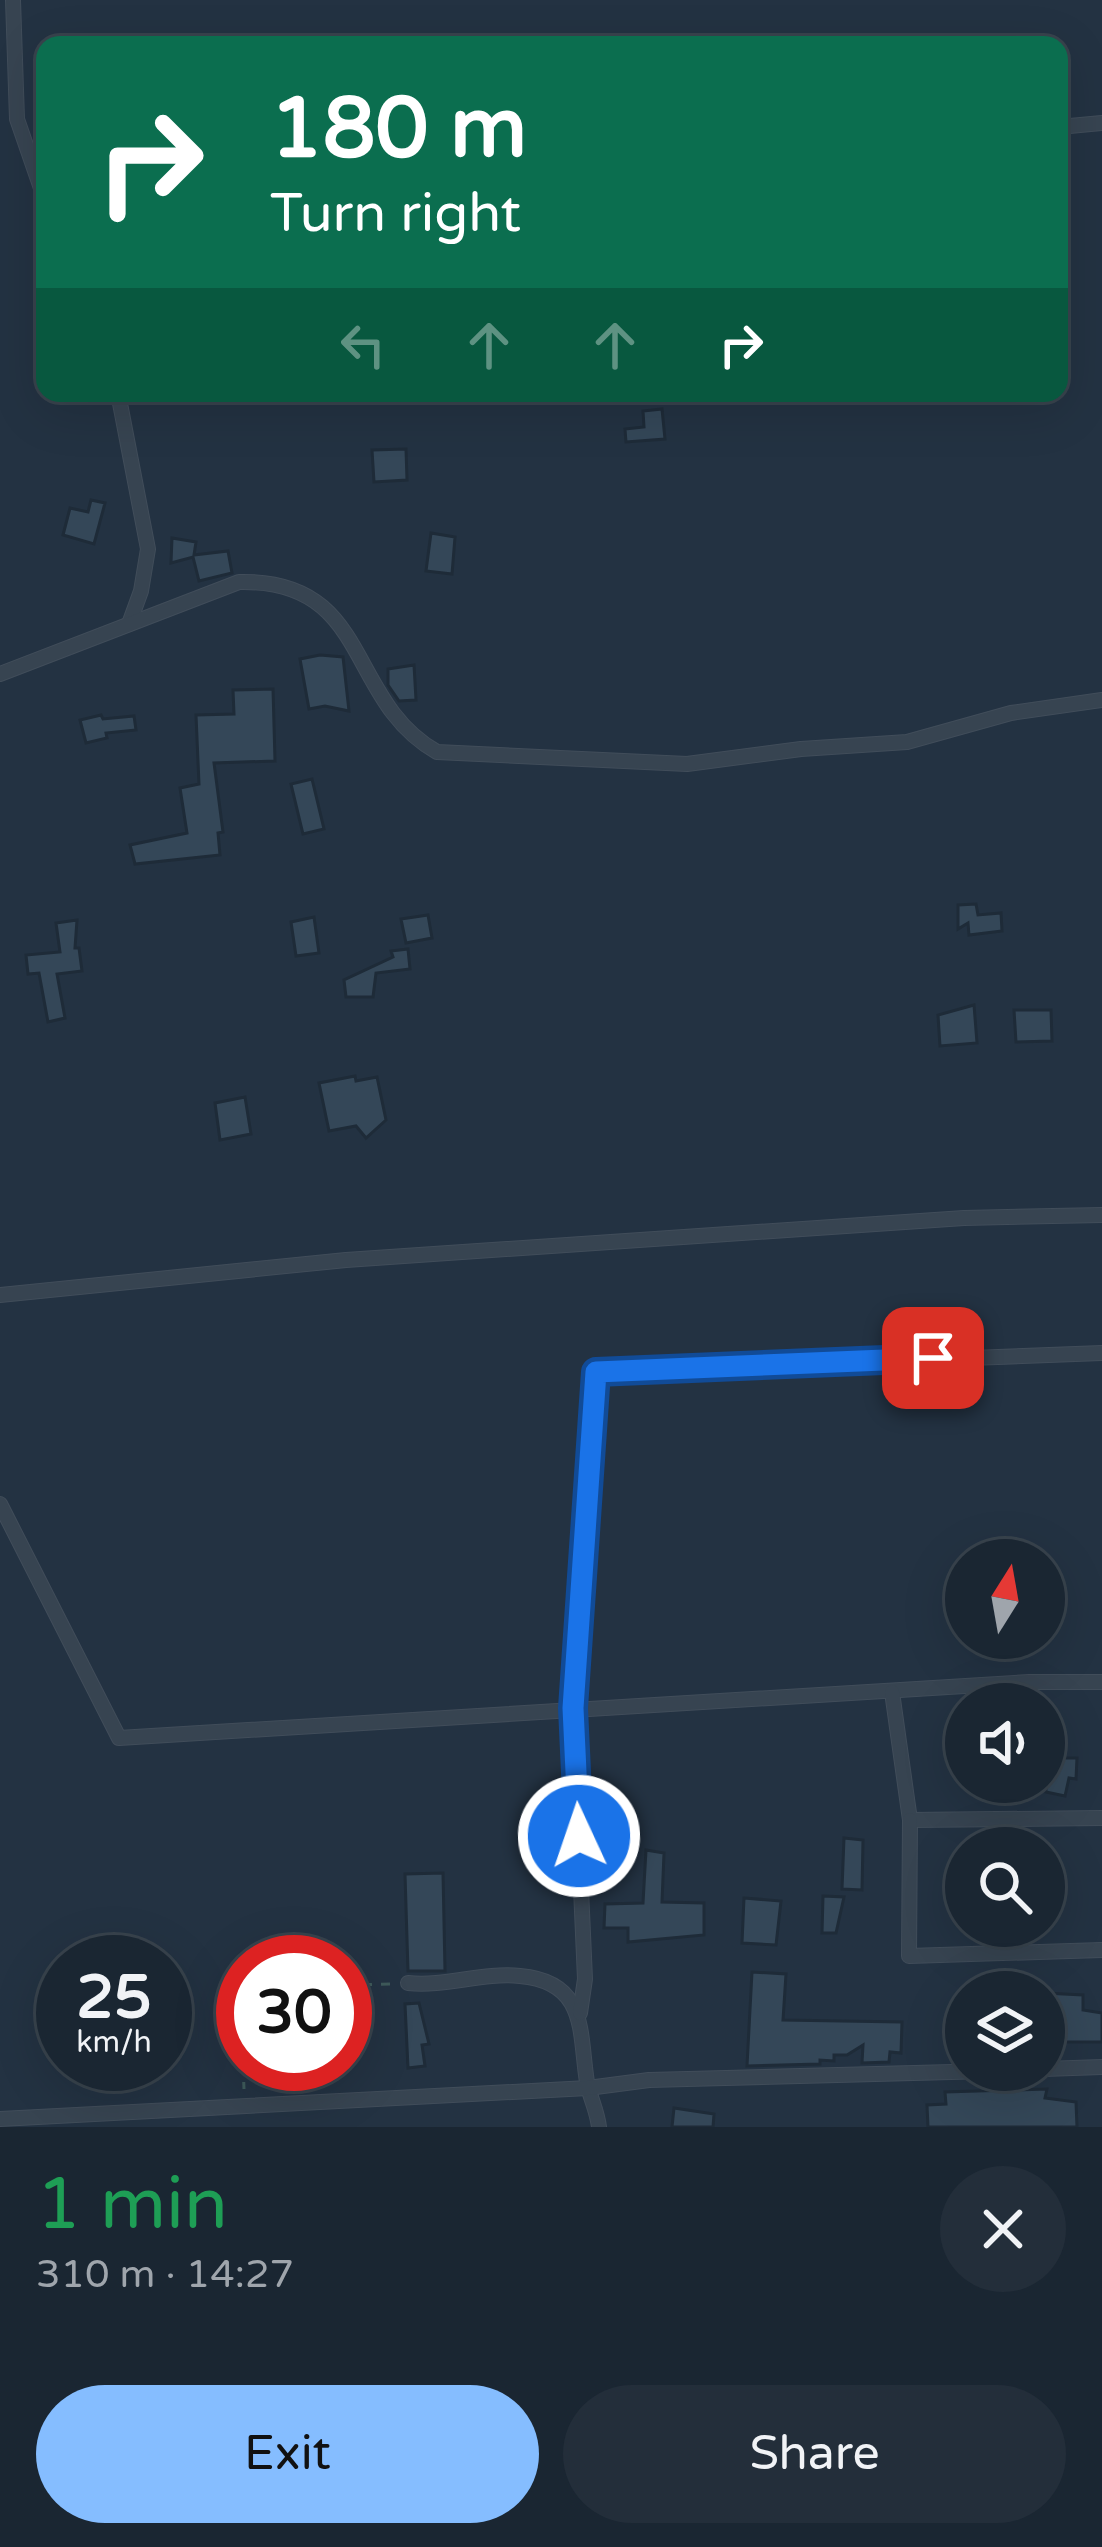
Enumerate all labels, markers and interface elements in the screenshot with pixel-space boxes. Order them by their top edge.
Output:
text: 180 m [270,79,527,180]
icon: right [72,84,228,240]
text: Turn right [270,181,521,246]
icon: left [330,312,396,378]
icon: ahead [456,312,522,378]
icon: ahead [582,312,648,378]
icon: right [708,312,774,378]
pin [882,1307,984,1409]
icon: arrive [900,1325,966,1391]
north arrow [945,1539,1065,1659]
map controls [945,1539,1065,2091]
button: sound [945,1683,1065,1803]
position arrow [516,1773,642,1899]
button: search [945,1827,1065,1947]
speed limit sign: 30 [216,1935,372,2091]
text: 25 [76,1962,152,2034]
button: layers [945,1971,1065,2091]
text: km/h [76,2024,152,2061]
text: 1 min [36,2162,228,2249]
button: close [940,2166,1066,2292]
text: 310 m · 14:27 [36,2251,294,2298]
button: Exit [36,2385,539,2523]
button: Share [563,2385,1066,2523]

